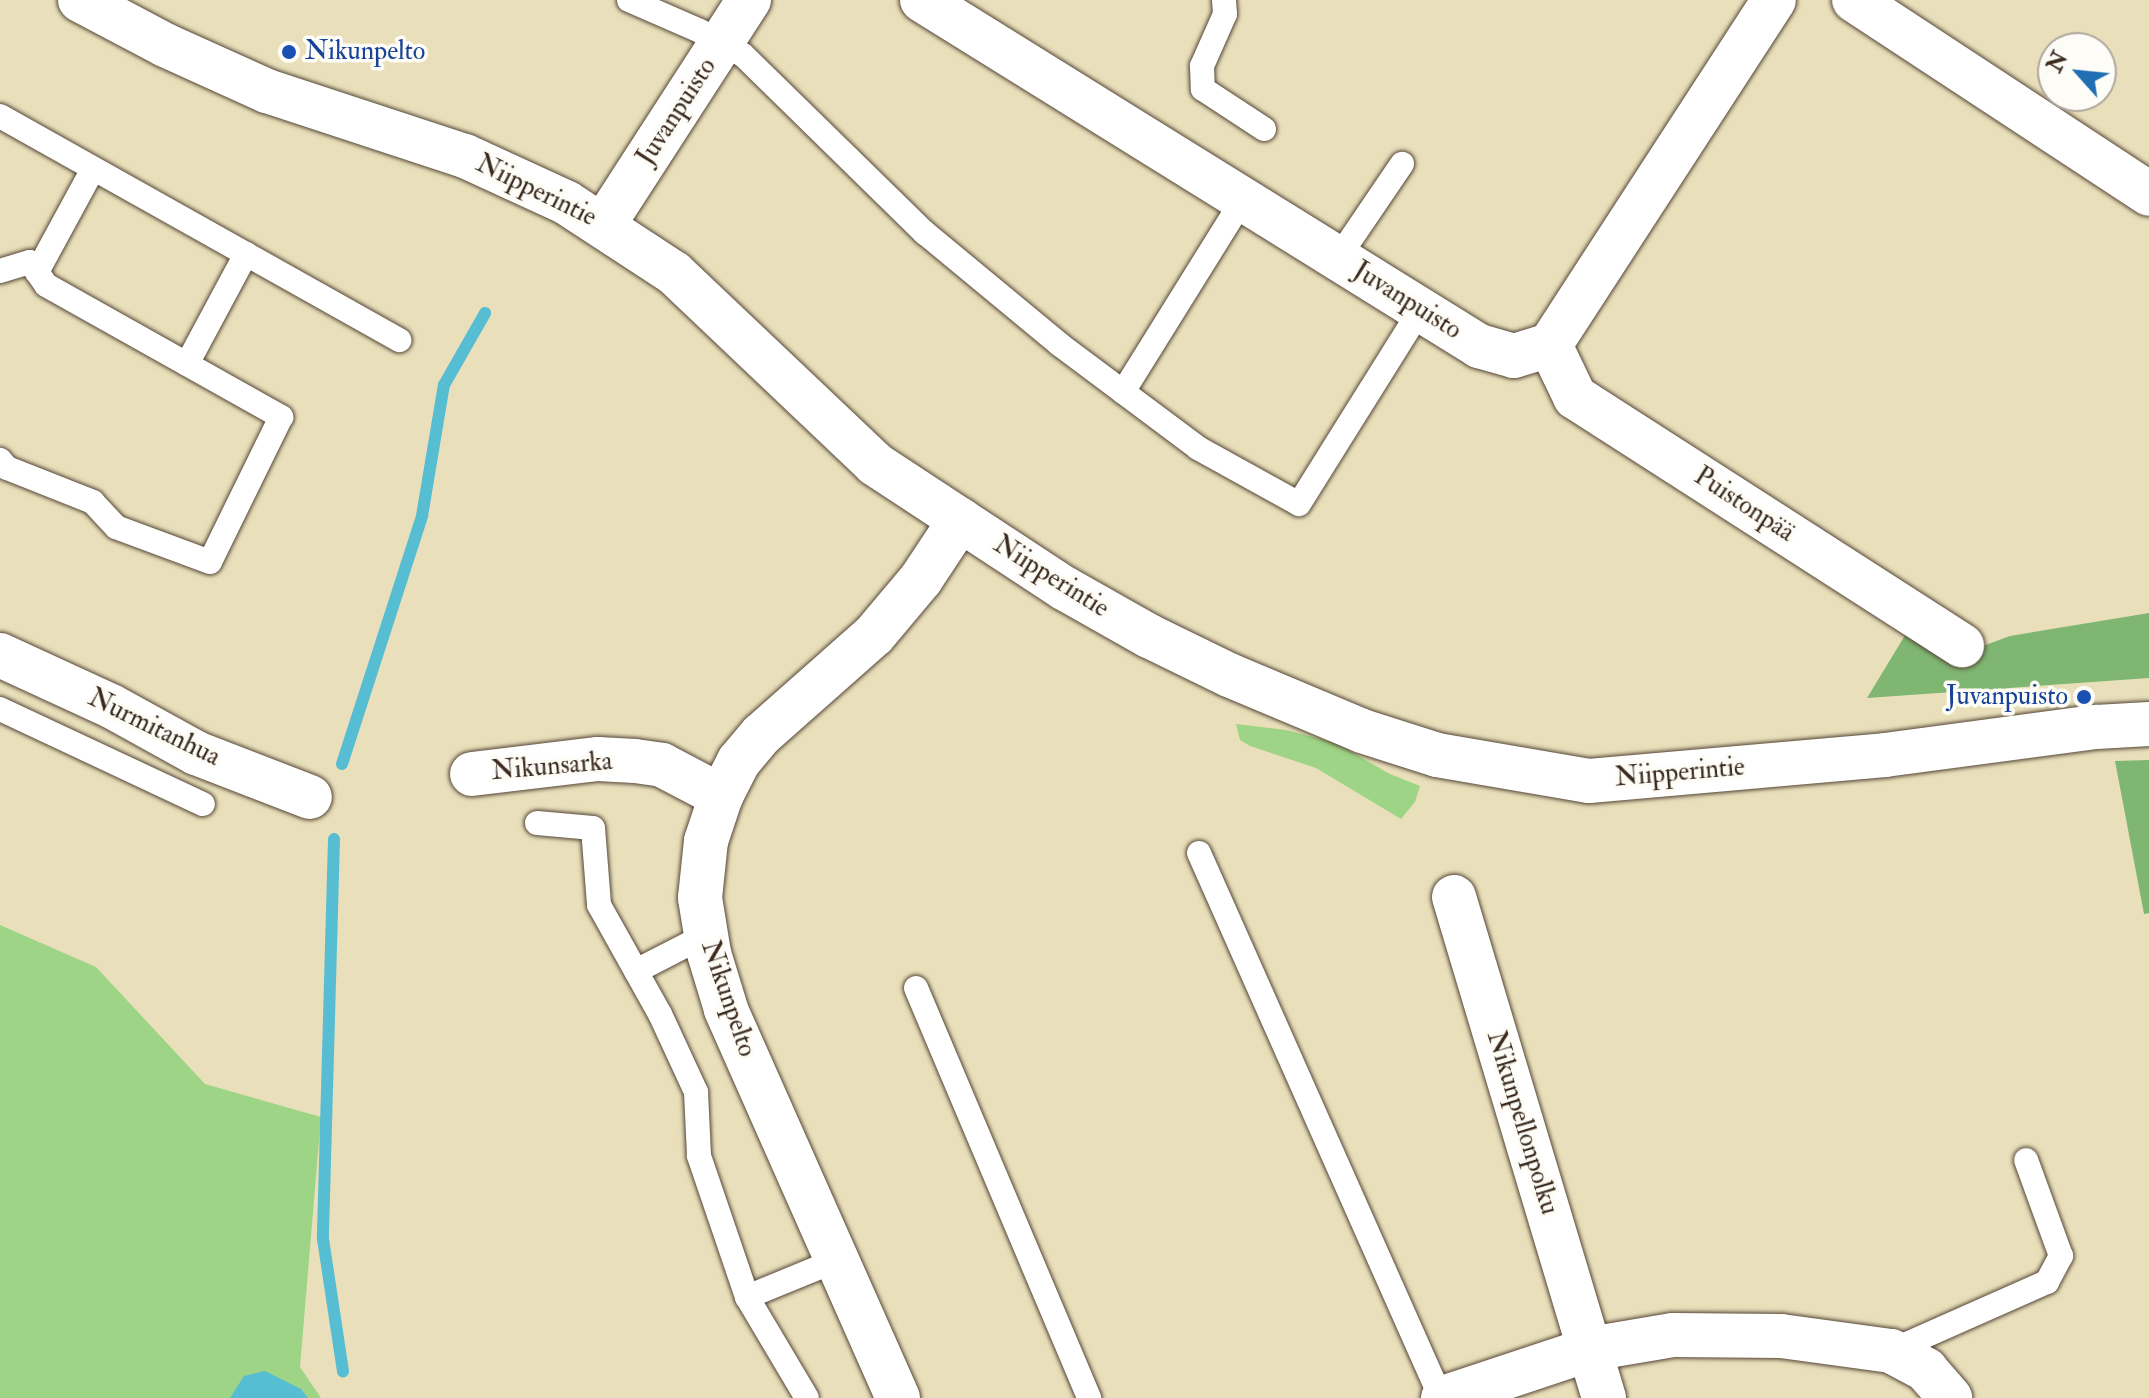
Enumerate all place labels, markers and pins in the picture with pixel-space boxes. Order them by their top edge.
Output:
place label: Nikunpelto [305,36,425,68]
marker: Nikunpelto [280,43,298,61]
place label: Juvanpuisto [1946,681,2068,713]
marker: Juvanpuisto [2075,688,2093,706]

